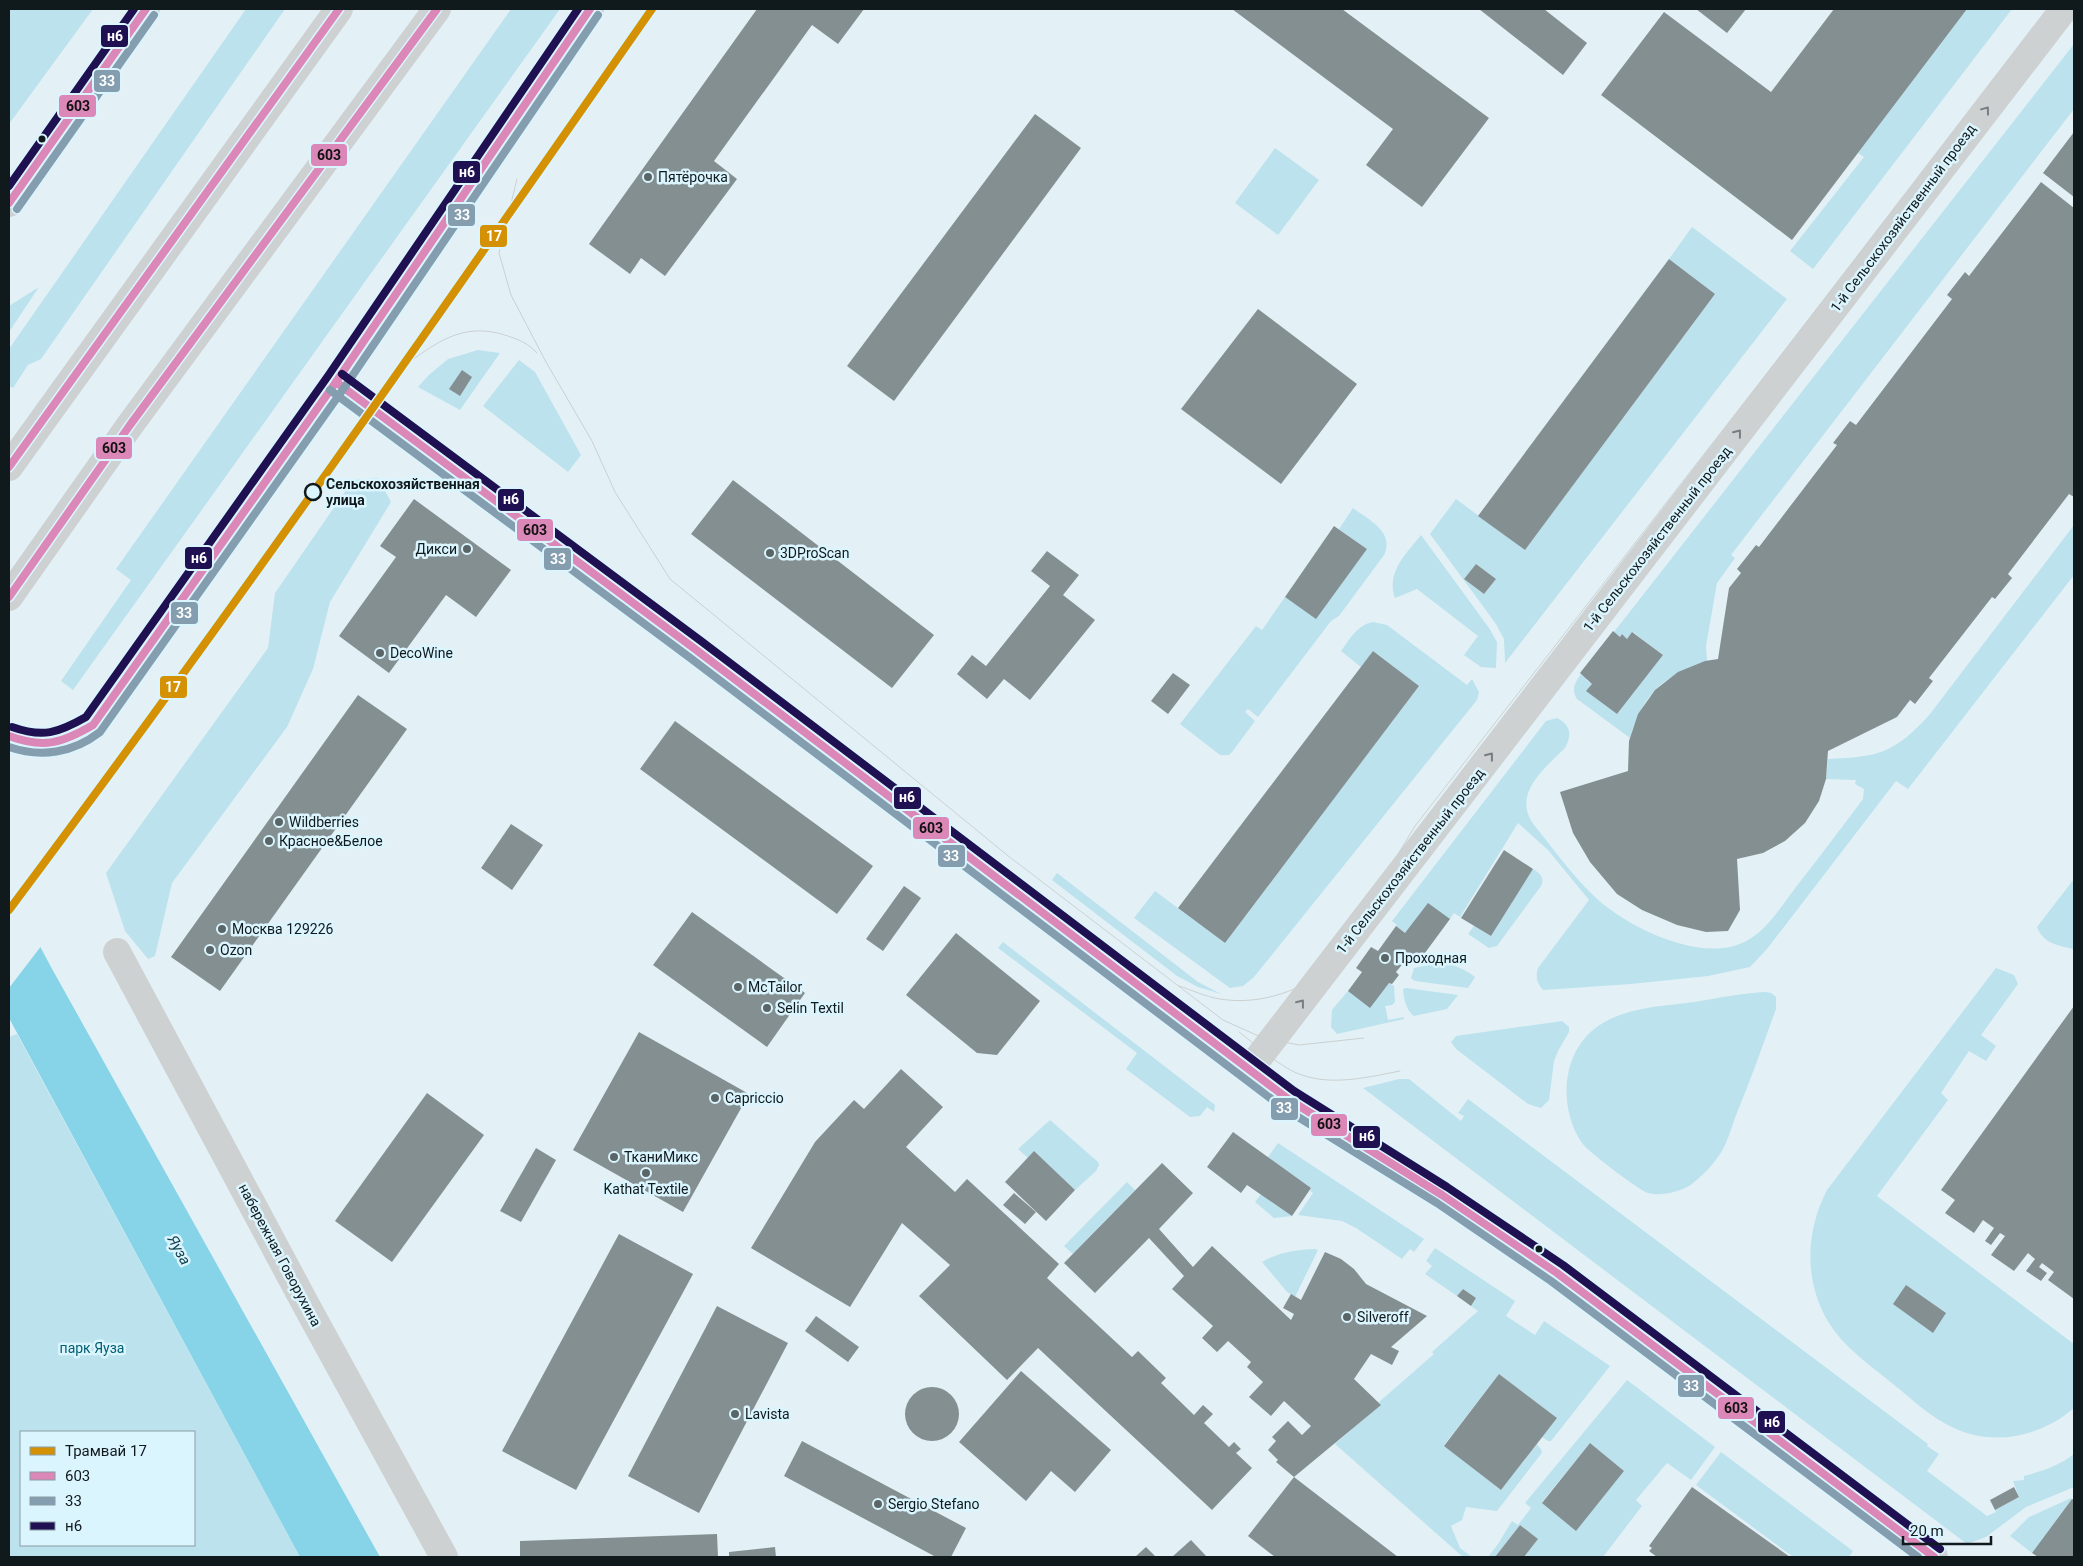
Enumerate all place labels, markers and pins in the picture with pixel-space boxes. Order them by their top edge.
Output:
unlabelled marker [37,134,47,144]
place label: Пятёрочка [658,169,728,185]
marker: Пятёрочка [642,171,654,183]
place label: Сельскохозяйственная улица [326,476,480,508]
marker: Сельскохозяйственная улица [304,483,322,501]
place label: Дикси [416,541,457,557]
marker: Дикси [461,543,473,555]
place label: 3DProScan [780,545,849,561]
marker: 3DProScan [764,547,776,559]
place label: DecoWine [390,645,453,661]
marker: DecoWine [374,647,386,659]
place label: Wildberries [289,814,359,830]
marker: Wildberries [273,816,285,828]
place label: Красное&Белое [279,833,383,849]
marker: Красное&Белое [263,835,275,847]
place label: Москва 129226 [232,921,334,937]
marker: Москва 129226 [216,923,228,935]
place label: Ozon [220,942,252,958]
marker: Ozon [204,944,216,956]
place label: Проходная [1395,950,1467,966]
marker: Проходная [1379,952,1391,964]
place label: McTailor [748,979,803,995]
marker: McTailor [732,981,744,993]
place label: Selin Textil [777,1000,844,1016]
marker: Selin Textil [761,1002,773,1014]
place label: Capriccio [725,1090,784,1106]
marker: Capriccio [709,1092,721,1104]
place label: ТканиМикс [624,1149,698,1165]
marker: ТканиМикс [608,1151,620,1163]
marker: Kathat Textile [640,1167,652,1179]
place label: Kathat Textile [604,1181,688,1197]
unlabelled marker [1534,1244,1544,1254]
place label: Silveroff [1357,1309,1409,1325]
marker: Silveroff [1341,1311,1353,1323]
place label: Lavista [745,1406,790,1422]
marker: Lavista [729,1408,741,1420]
place label: Sergio Stefano [888,1496,980,1512]
marker: Sergio Stefano [872,1498,884,1510]

